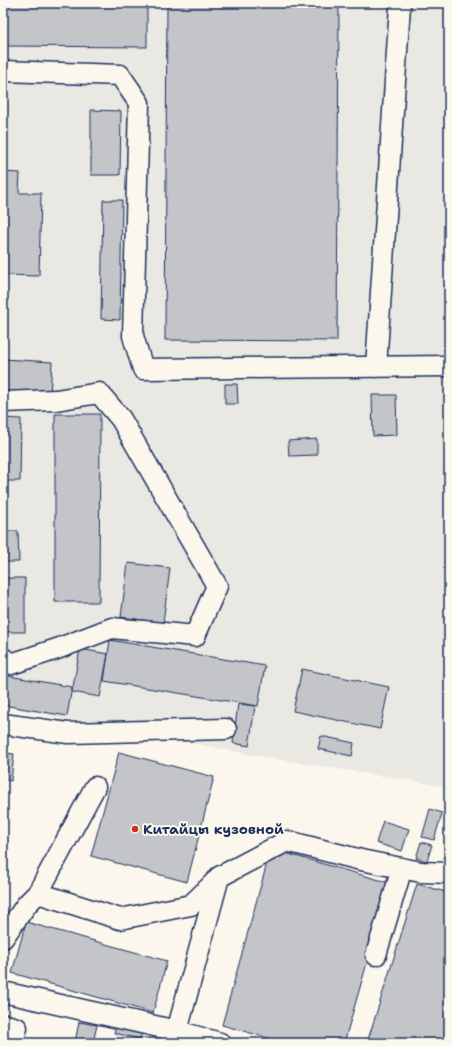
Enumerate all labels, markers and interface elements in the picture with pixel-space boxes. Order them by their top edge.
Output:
place label: Китайцы кузовной [143,820,284,838]
marker: Китайцы кузовной [130,824,140,834]

